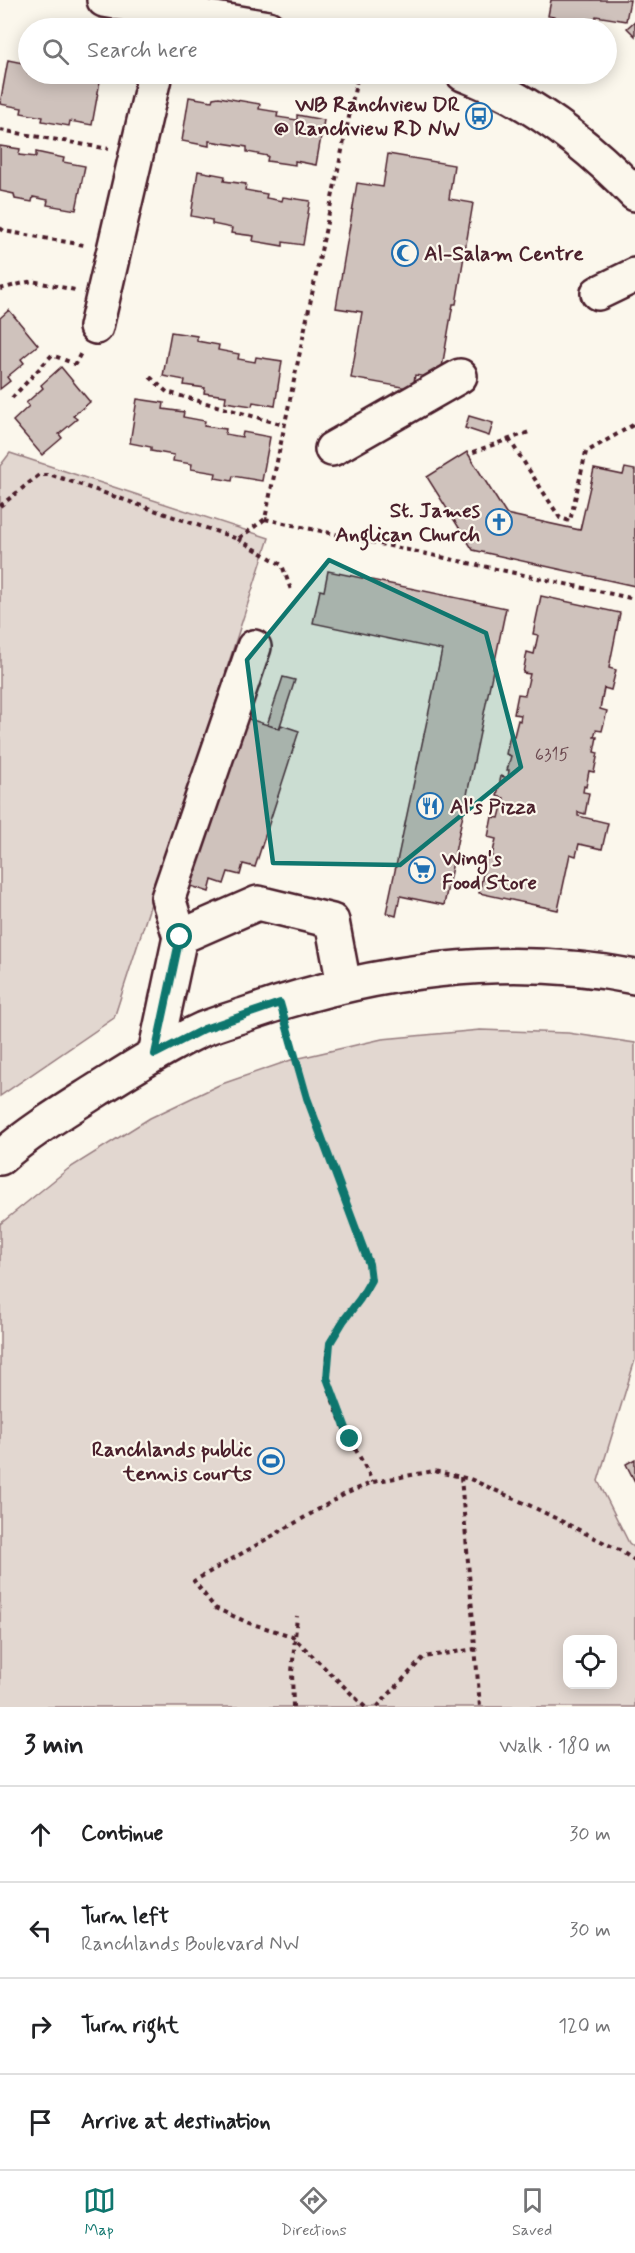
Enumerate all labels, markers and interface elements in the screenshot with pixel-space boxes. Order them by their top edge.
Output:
search box [18,18,617,84]
icon: search [39,35,72,68]
text: Search here [87,37,198,65]
place label: WB Ranchview DR @ Ranchview RD NW [274,91,460,143]
bus stop icon: WB Ranchview DR @ Ranchview RD NW [464,101,494,131]
mosque icon: Al-Salam Centre [390,238,420,268]
place label: Al-Salam Centre [424,240,584,268]
place label: St. James Anglican Church [335,497,481,551]
church icon: St. James Anglican Church [484,507,514,537]
house number: 6315 [535,743,570,767]
restaurant icon: Al's Pizza [415,791,445,821]
place label: Al's Pizza [450,793,536,821]
place label: Wing's Food Store [441,845,537,897]
supermarket icon: Wing's Food Store [407,855,437,885]
route start [166,923,192,949]
route end [336,1425,362,1451]
place label: Ranchlands public tennis courts [92,1436,253,1488]
sports icon: Ranchlands public tennis courts [256,1446,286,1476]
map controls [563,1635,617,1689]
button: locate [563,1635,617,1689]
text: 3 min [24,1729,84,1763]
text: Walk · 180 m [499,1733,611,1760]
icon: ahead [24,1818,57,1851]
text: Continue [81,1820,163,1848]
text: 30 m [569,1821,611,1848]
text: Turn left [81,1903,169,1931]
icon: left [24,1914,57,1947]
text: 30 m [569,1917,611,1944]
text: Ranchlands Boulevard NW [81,1931,299,1958]
icon: right [24,2010,57,2043]
text: Turn right [81,2012,179,2040]
text: 120 m [558,2013,611,2040]
icon: arrive [24,2106,57,2139]
text: Arrive at destination [81,2108,271,2136]
tab: Map [83,2184,116,2241]
tab: Directions [281,2184,347,2241]
tab: Saved [512,2184,552,2241]

